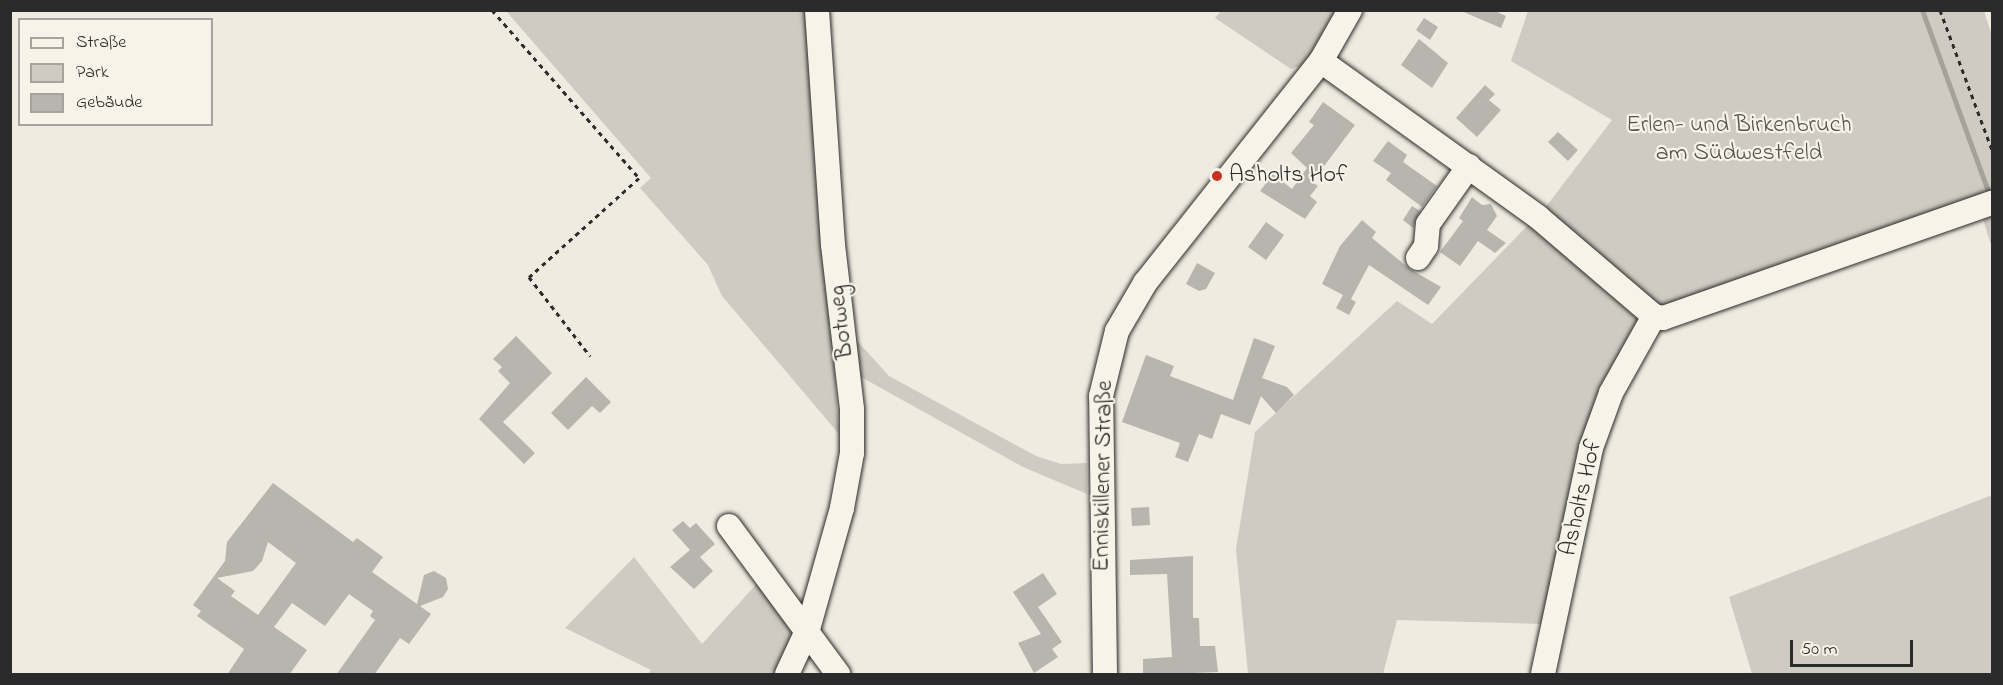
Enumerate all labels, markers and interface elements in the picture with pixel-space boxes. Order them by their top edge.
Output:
legend [18,18,213,126]
text: Straße [76,30,126,56]
text: Park [76,60,109,86]
text: Gebäude [76,90,142,116]
park label: Erlen- und Birkenbruch am Südwestfeld [1626,112,1852,168]
place label: Asholts Hof [1229,162,1347,190]
marker: Asholts Hof [1210,169,1224,183]
street label: Botweg [823,284,861,360]
street label: Enniskillener Straße [1088,380,1120,572]
street label: Asholts Hof [1555,437,1609,559]
scale bar [1793,628,1916,666]
text: 50 m [1801,637,1838,663]

